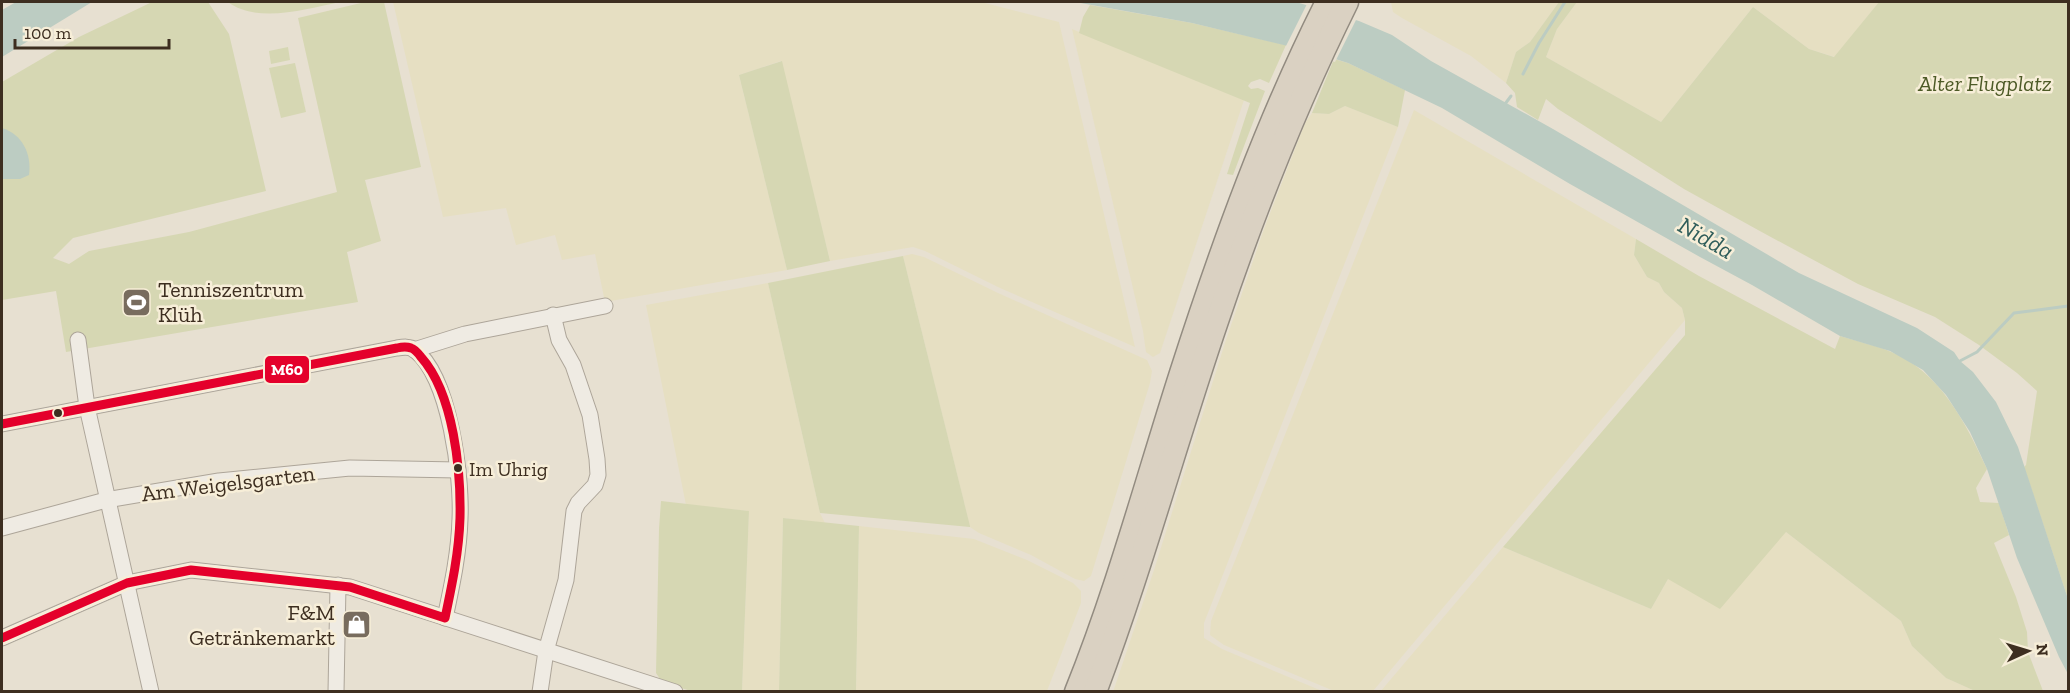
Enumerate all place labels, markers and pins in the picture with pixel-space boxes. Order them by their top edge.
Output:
place label: Tenniszentrum Klüh [158,276,303,328]
sports icon: Tenniszentrum Klüh [121,286,153,318]
unlabelled marker [52,407,64,419]
place label: Im Uhrig [469,457,548,481]
marker: Im Uhrig [452,462,464,474]
place label: F&M Getränkemarkt [189,599,336,651]
shop icon: F&M Getränkemarkt [340,609,372,641]

